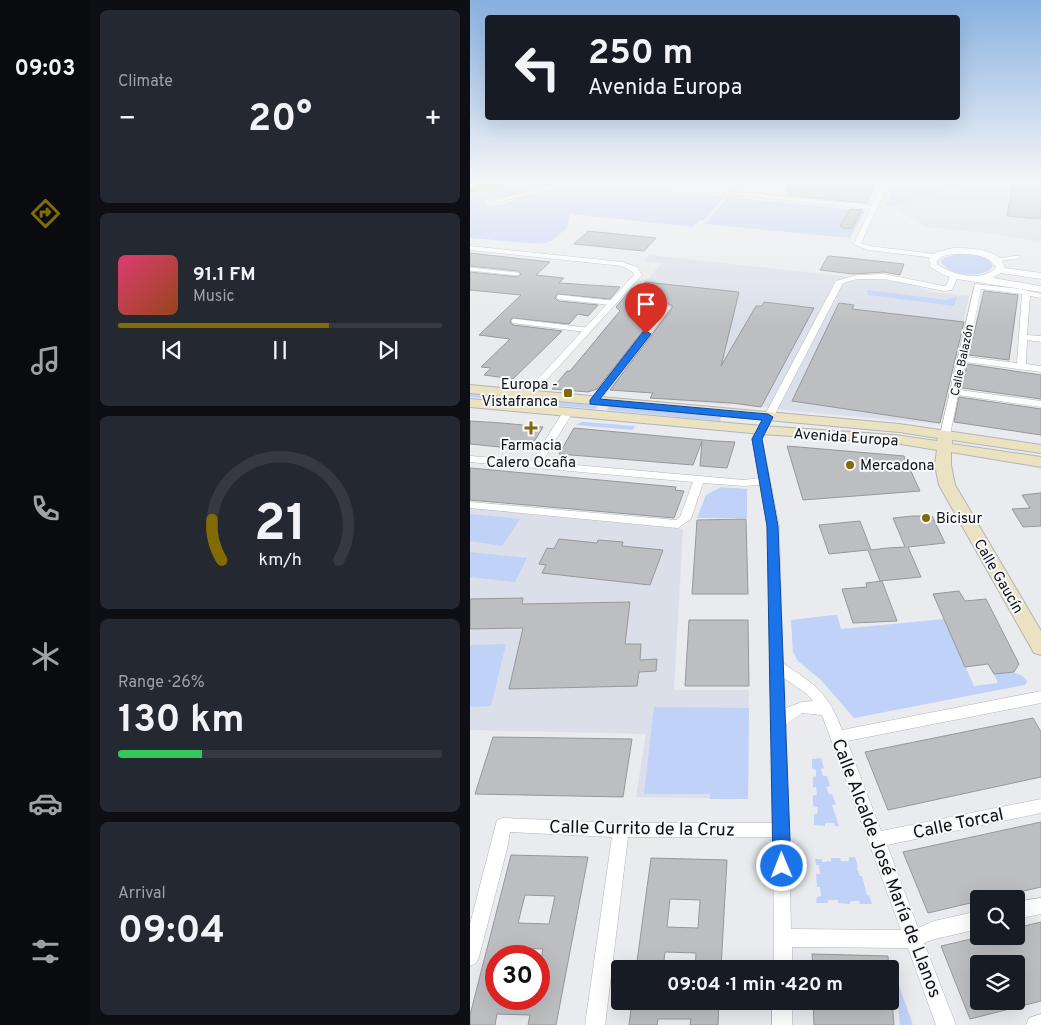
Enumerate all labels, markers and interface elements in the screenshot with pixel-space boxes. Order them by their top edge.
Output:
text: 250 m [588,32,693,76]
icon: left [505,35,570,100]
text: 09:03 [15,56,75,83]
text: Climate [118,72,173,92]
text: Avenida Europa [588,75,742,102]
text: 20° [248,96,312,145]
text: − [118,102,136,138]
text: + [424,102,442,138]
icon: directions [28,196,63,231]
text: 91.1 FM [193,263,256,287]
pin [625,283,667,334]
text: Music [193,287,234,307]
icon: arrive [632,290,660,318]
street label: Calle Balazón [948,323,978,397]
icon: previous [158,336,186,364]
icon: pause [266,336,294,364]
icon: next [374,336,402,364]
icon: music [28,343,63,378]
place label: Europa - Vistafranca [482,376,558,412]
marker: Europa - Vistafranca [562,387,574,399]
marker: Farmacia Calero Ocaña [525,422,537,434]
street label: Avenida Europa [793,425,899,452]
place label: Farmacia Calero Ocaña [486,437,576,473]
place label: Mercadona [860,457,934,476]
marker: Mercadona [844,459,856,471]
icon: phone [28,491,63,526]
text: 21 [254,493,306,559]
place label: Bicisur [936,510,982,529]
marker: Bicisur [920,512,932,524]
street label: Calle Gaucín [969,536,1027,618]
text: km/h [258,549,302,572]
icon: climate [28,639,63,674]
text: Range · 26% [118,673,205,693]
text: 130 km [118,697,244,746]
street label: Calle Alcalde José María de Llanos [825,736,946,1001]
icon: car [28,786,63,821]
street label: Calle Torcal [911,804,1006,845]
street label: Calle Currito de la Cruz [549,816,735,843]
position arrow [755,839,807,891]
text: Arrival [118,884,166,904]
map controls [970,890,1025,1010]
button: search [970,890,1025,945]
text: 09:04 [118,908,225,957]
icon: filters [28,934,63,969]
speed limit sign: 30 [485,945,550,1010]
button: layers [970,955,1025,1010]
text: 09:04 · 1 min · 420 m [667,973,843,997]

